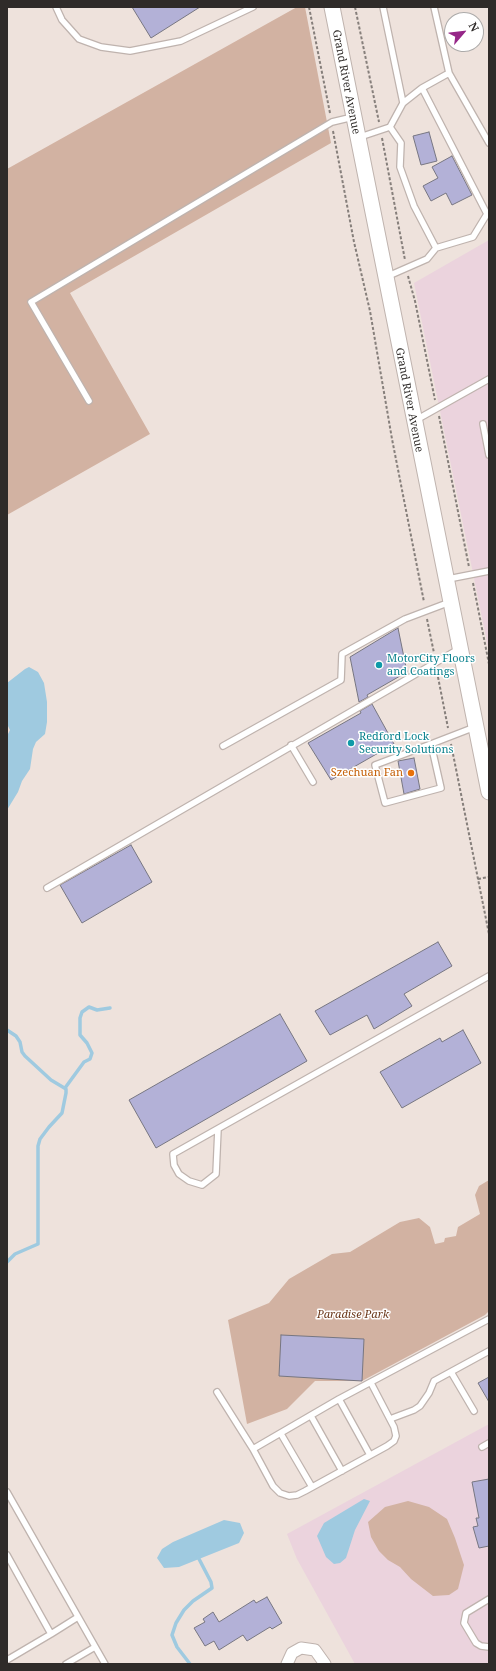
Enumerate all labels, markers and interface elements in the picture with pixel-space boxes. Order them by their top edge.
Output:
north arrow [444,12,484,52]
text: N [465,19,483,34]
street label: Grand River Avenue [329,29,363,135]
street label: Grand River Avenue [392,347,426,453]
place label: MotorCity Floors and Coatings [387,652,475,678]
marker: MotorCity Floors and Coatings [374,660,384,670]
place label: Redford Lock Security Solutions [359,730,453,756]
marker: Redford Lock Security Solutions [346,738,356,748]
place label: Szechuan Fan [331,766,403,780]
marker: Szechuan Fan [406,768,416,778]
park label: Paradise Park [317,1308,389,1322]

